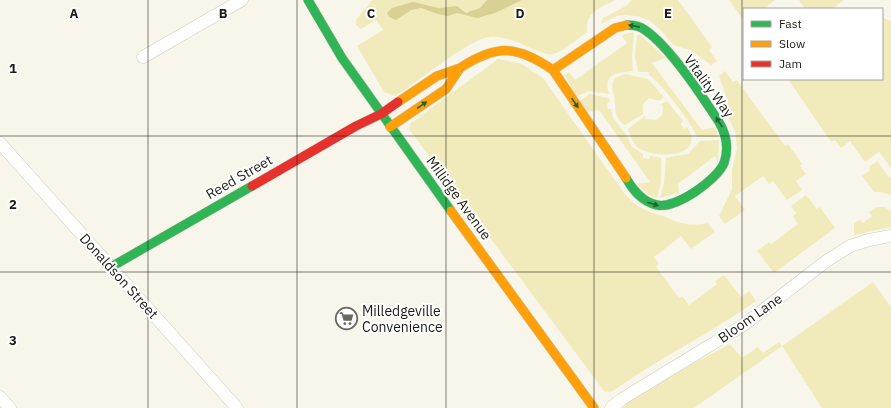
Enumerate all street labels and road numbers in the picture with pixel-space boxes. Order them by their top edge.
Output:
street label: Vitality Way [680,51,738,121]
street label: Reed Street [202,151,276,203]
street label: Millidge Avenue [423,153,496,244]
street label: Donaldson Street [76,230,162,323]
street label: Bloom Lane [714,289,786,347]

